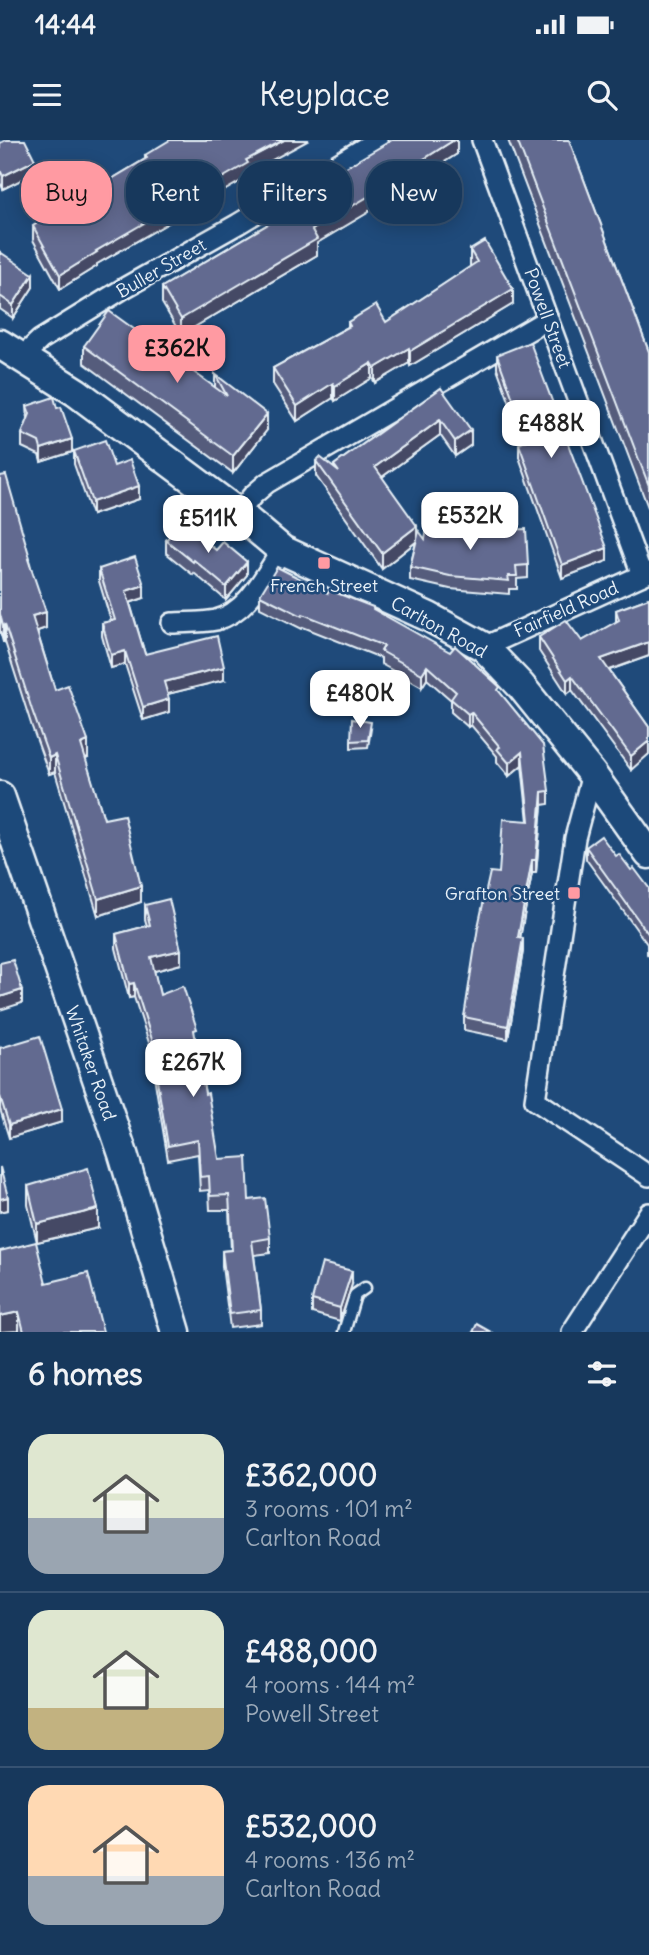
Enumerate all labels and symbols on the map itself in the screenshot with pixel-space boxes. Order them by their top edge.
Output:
street label: Buller Street [112,233,210,303]
street label: Powell Street [519,265,577,371]
pin: £362K [128,326,226,385]
pin: £488K [502,400,600,460]
pin: £532K [421,492,519,552]
pin: £511K [159,496,257,555]
marker: French Street [316,555,332,571]
place label: French Street [270,574,378,597]
street label: Fairfield Road [510,576,622,642]
street label: Carlton Road [387,591,491,663]
pin: £480K [311,670,409,730]
place label: Grafton Street [445,882,560,905]
marker: Grafton Street [566,885,582,901]
street label: Whitaker Road [61,1003,121,1124]
pin: £267K [144,1040,242,1099]

